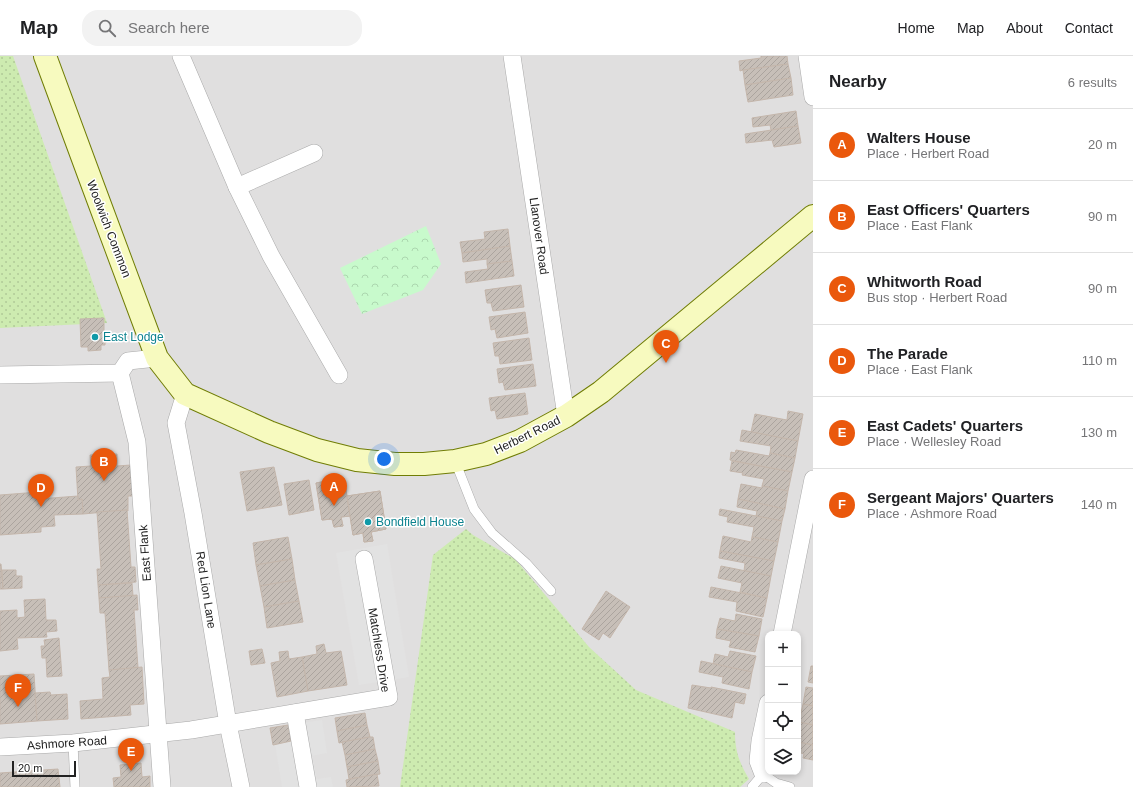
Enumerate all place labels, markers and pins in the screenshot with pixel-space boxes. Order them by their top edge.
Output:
place label: East Lodge [103,330,164,344]
pin: C [653,330,679,363]
marker: East Lodge [90,332,100,342]
pin: B [91,448,117,481]
pin: A [321,473,347,506]
pin: D [28,474,54,507]
place label: Bondfield House [376,515,464,529]
marker: Bondfield House [363,517,373,527]
pin: F [5,674,31,707]
pin: E [118,738,144,771]

